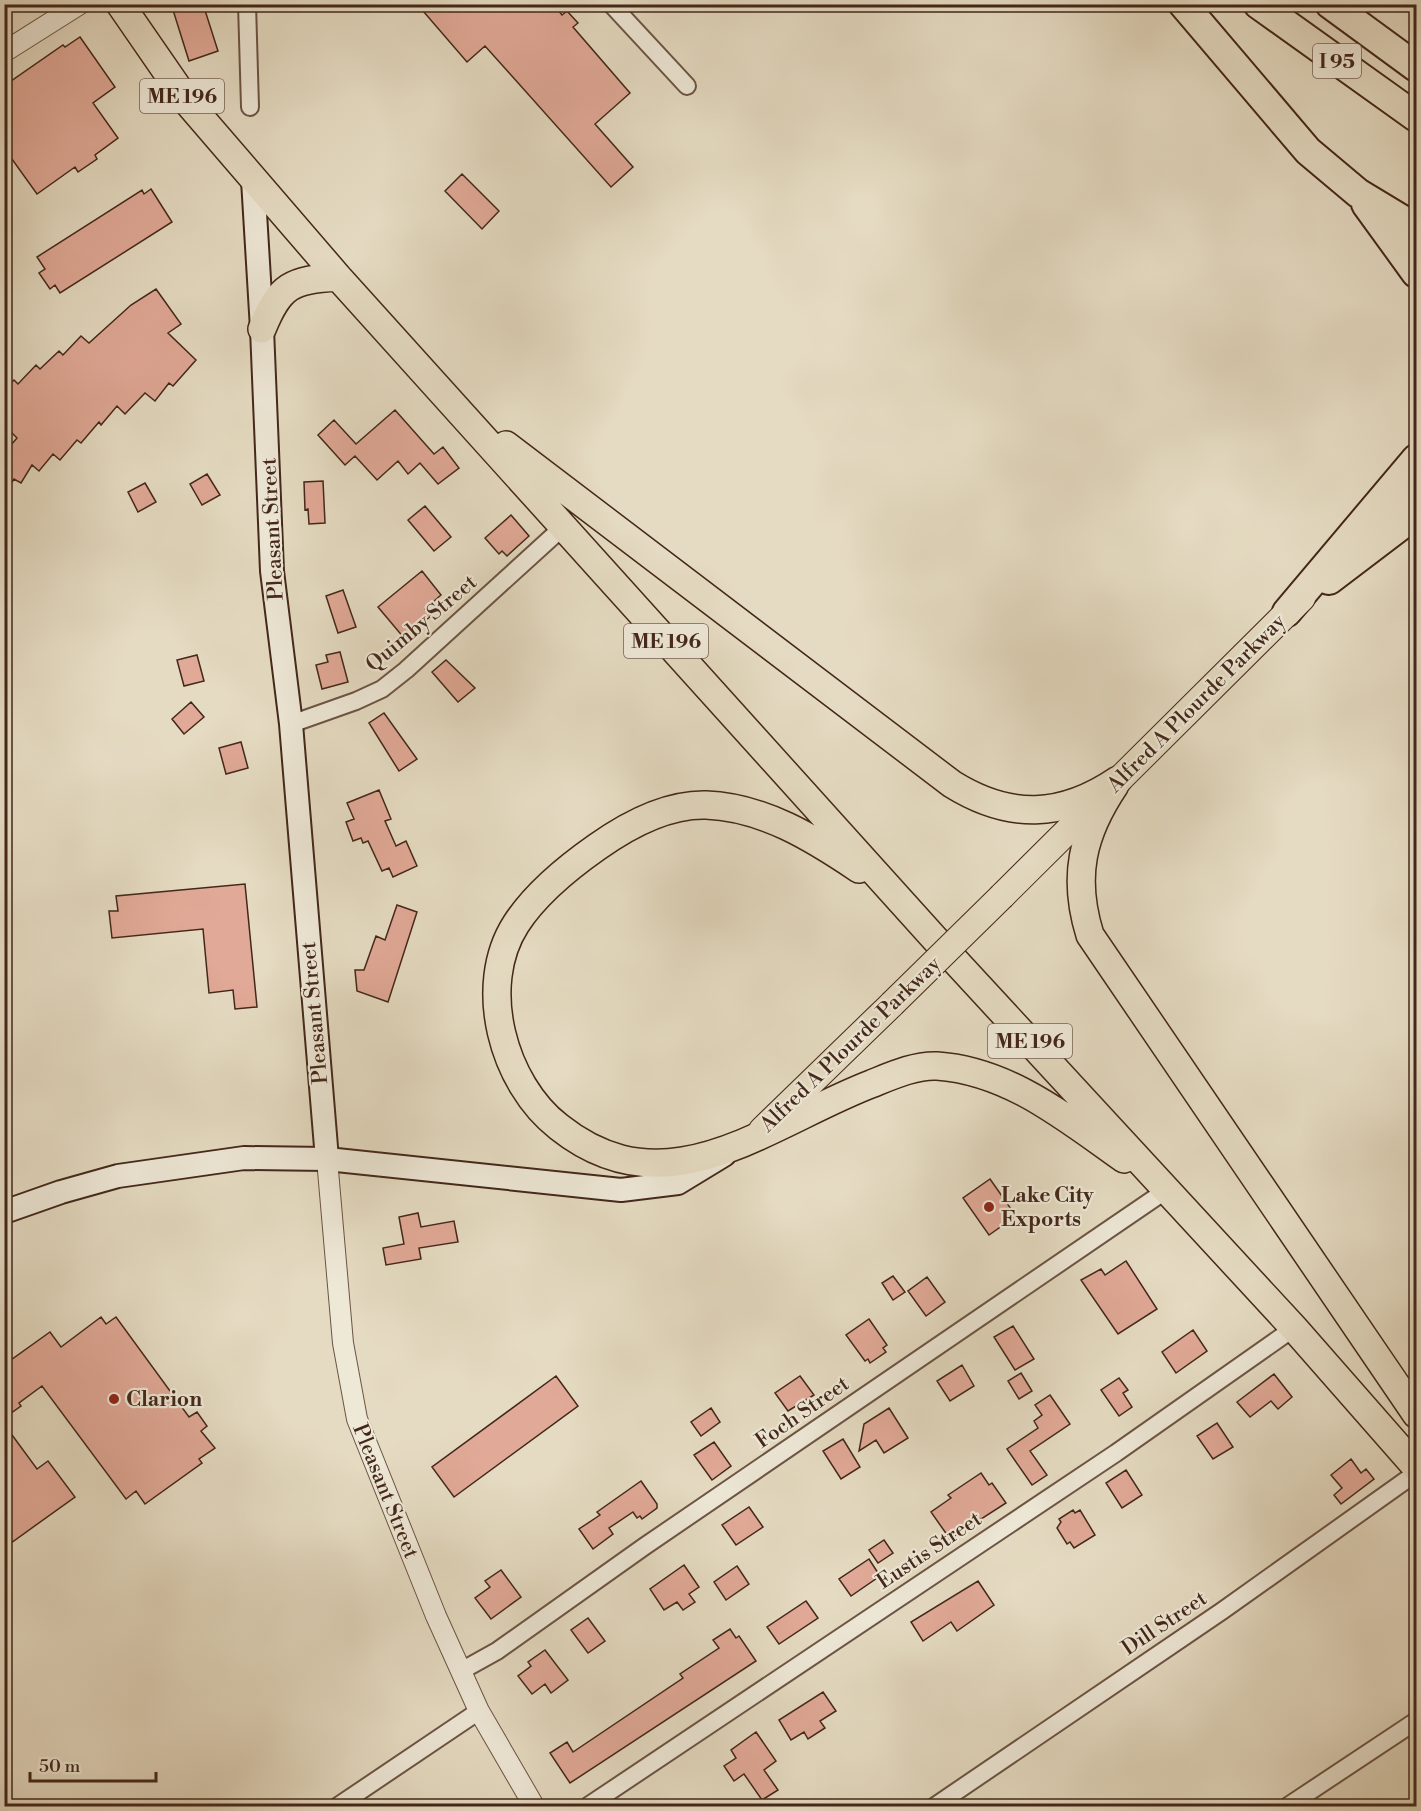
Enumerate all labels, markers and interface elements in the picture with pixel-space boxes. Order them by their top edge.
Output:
road number: I 95 [1313,44,1361,78]
road number: ME 196 [140,79,224,113]
street label: Pleasant Street [256,456,290,601]
street label: Quimby Street [361,569,483,678]
street label: Alfred A Plourde Parkway [1101,608,1292,799]
road number: ME 196 [624,624,708,658]
street label: Pleasant Street [296,940,334,1085]
street label: Alfred A Plourde Parkway [754,951,947,1139]
road number: ME 196 [988,1024,1072,1058]
place label: Lake City Exports [1001,1183,1094,1233]
marker: Lake City Exports [982,1200,996,1214]
street label: Foch Street [751,1371,855,1455]
place label: Clarion [126,1387,202,1413]
marker: Clarion [107,1392,121,1406]
street label: Pleasant Street [346,1420,424,1563]
street label: Eustis Street [872,1506,987,1595]
street label: Dill Street [1117,1586,1213,1662]
scale bar [30,1745,156,1783]
text: 50 m [39,1755,81,1778]

